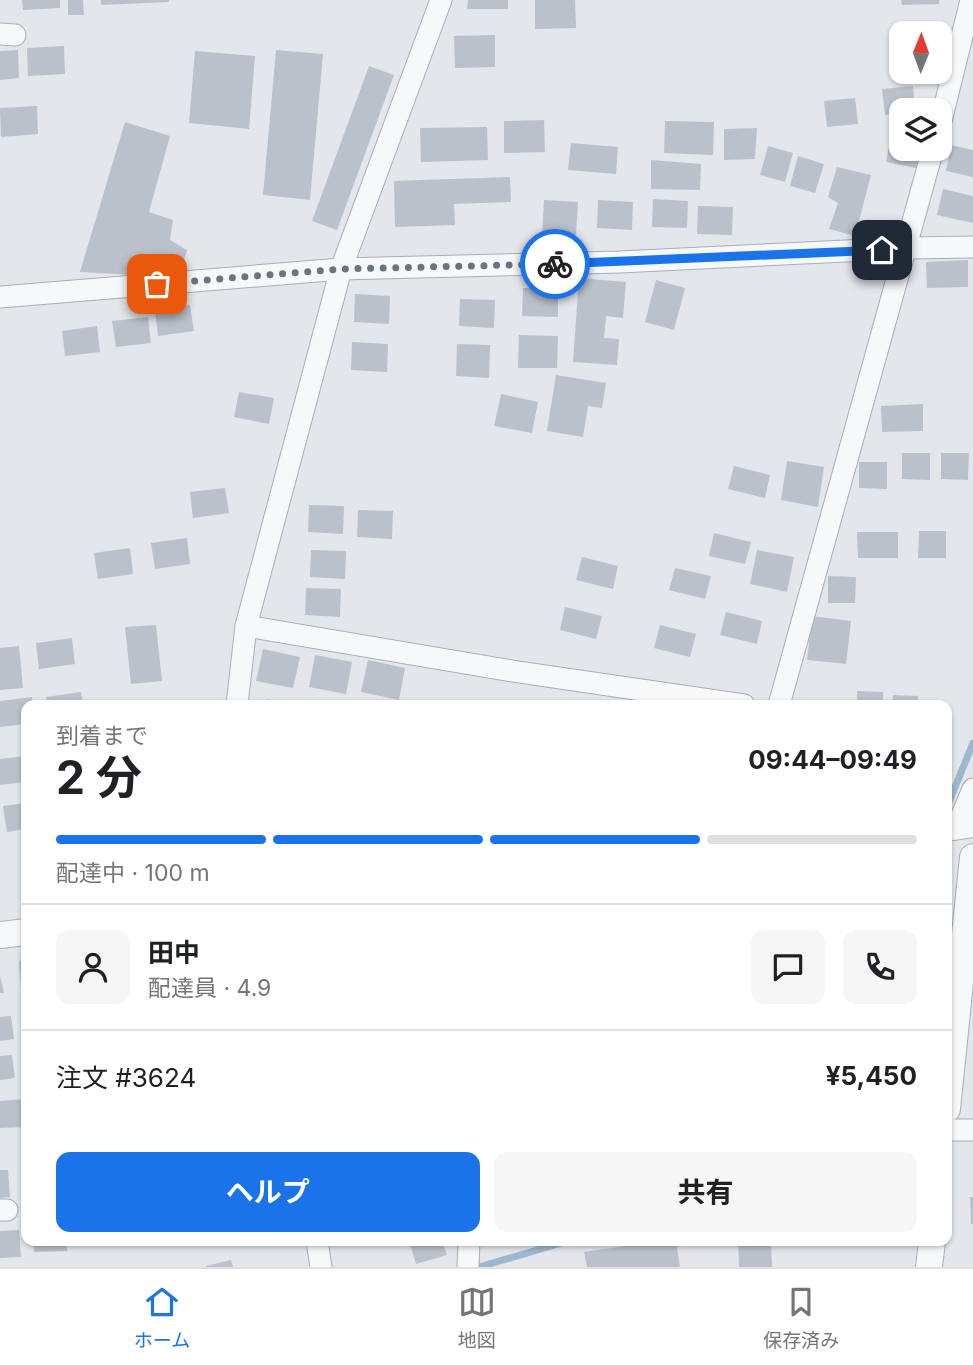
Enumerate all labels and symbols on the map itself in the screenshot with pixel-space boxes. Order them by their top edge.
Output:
north arrow [889,21,952,84]
pin [852,220,912,280]
courier [520,229,590,299]
pin [127,254,187,314]

